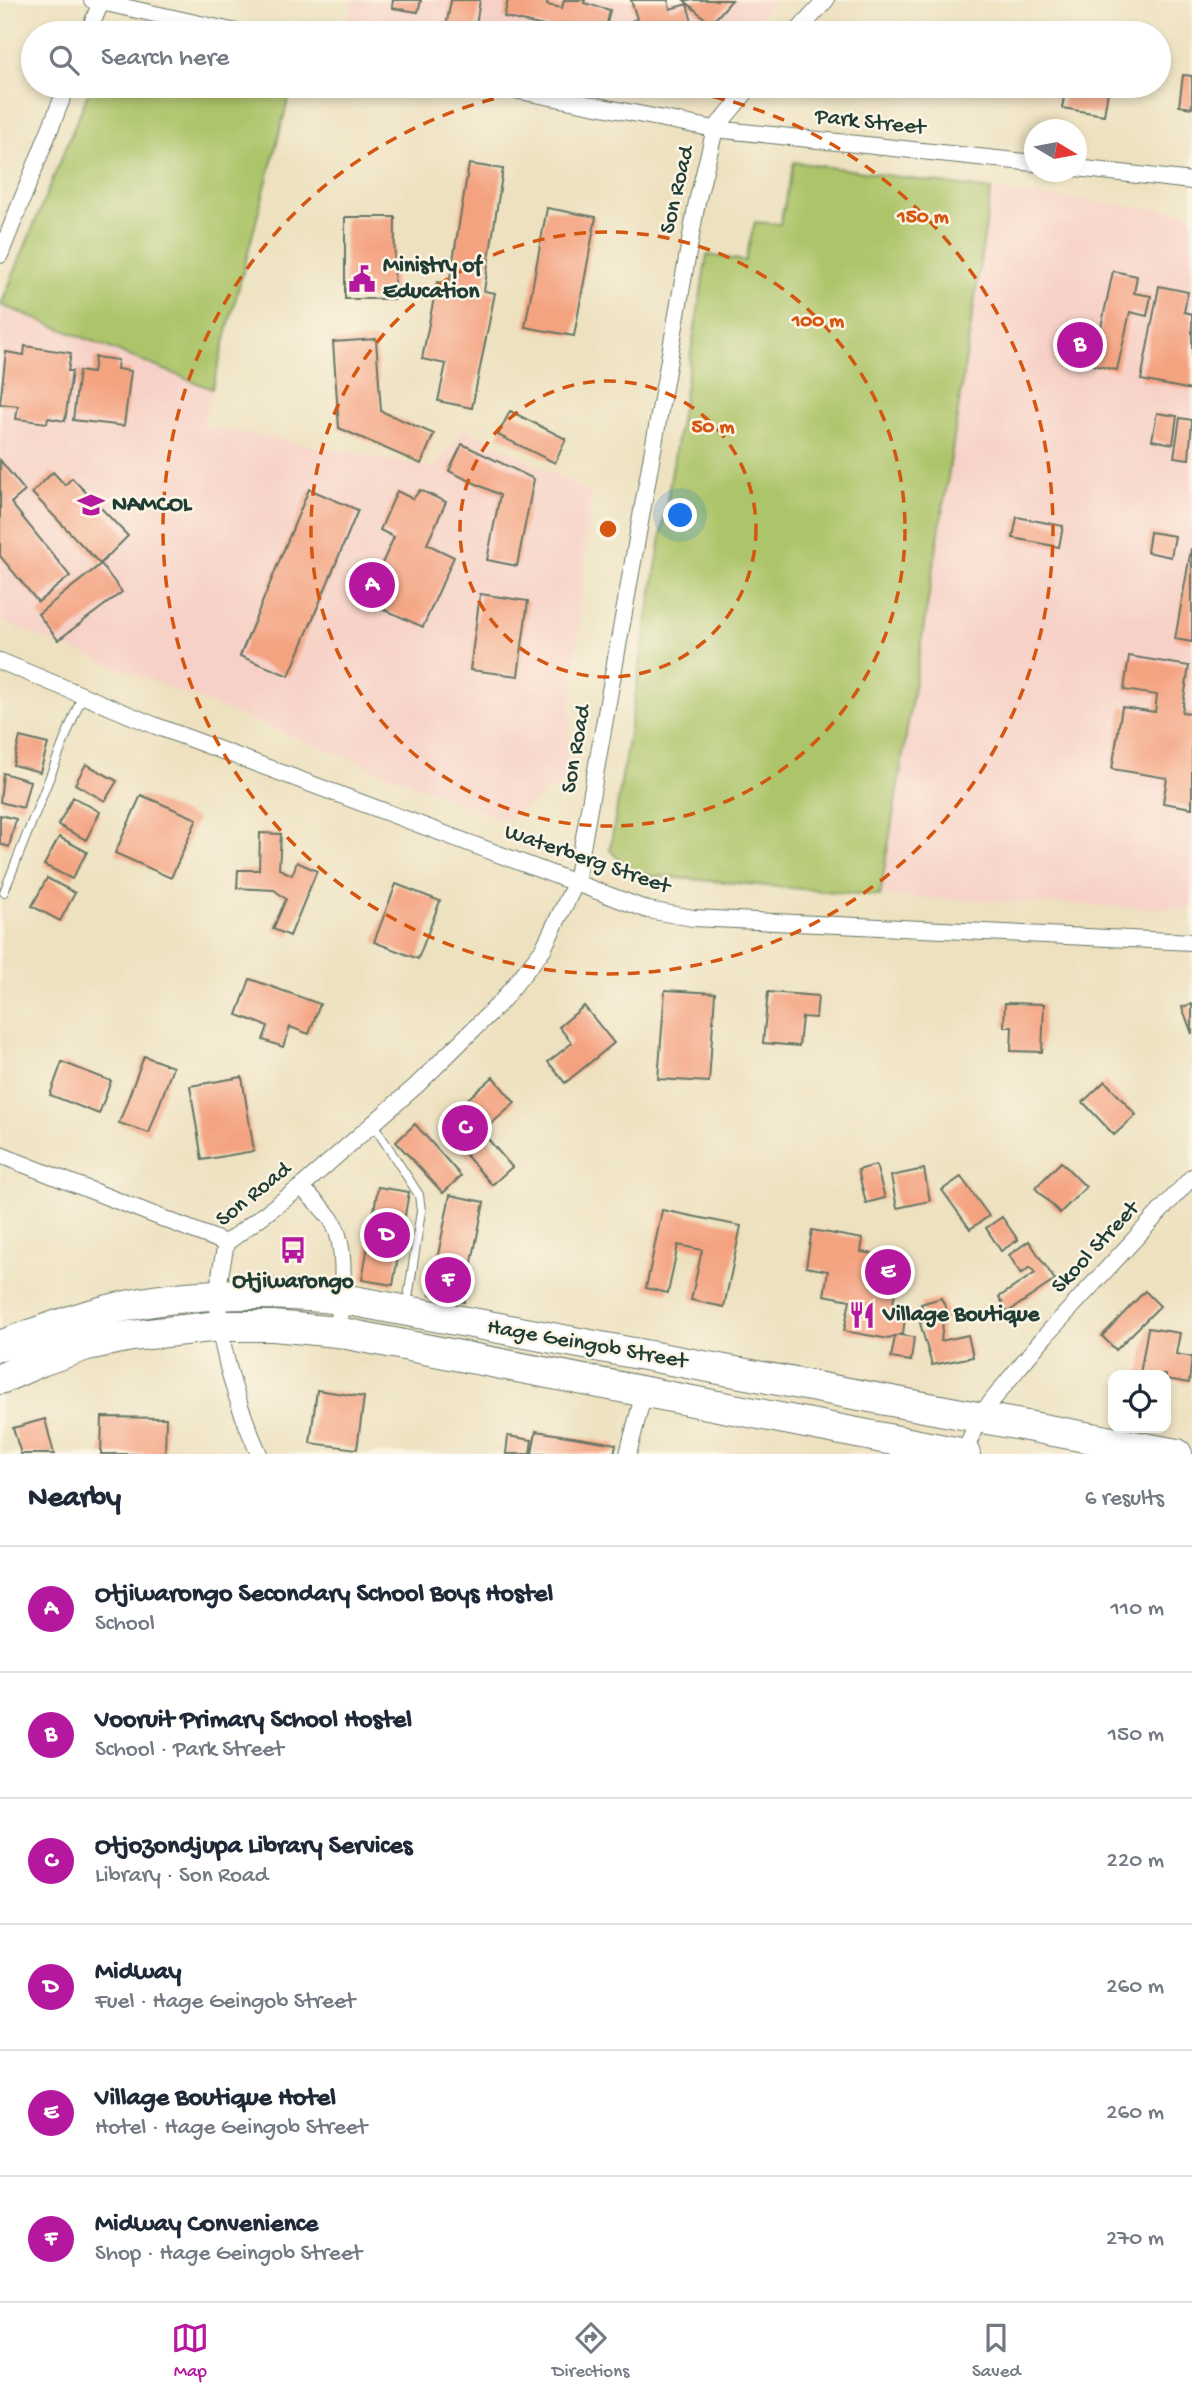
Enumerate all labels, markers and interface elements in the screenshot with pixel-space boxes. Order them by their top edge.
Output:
search box [21,21,1171,98]
icon: search [45,41,83,79]
text: Search here [101,44,229,75]
street label: Park Street [813,104,928,142]
north arrow [1024,119,1087,182]
street label: Son Road [655,142,702,237]
text: 150 m [896,206,949,231]
place label: Ministry of Education [383,253,484,306]
public building icon: Ministry of Education [347,264,377,294]
text: 100 m [791,310,844,335]
pin: B [1057,319,1103,371]
text: 50 m [692,416,735,441]
school or university icon: NAMCOL [76,490,106,520]
place label: NAMCOL [112,492,193,519]
your location [663,498,697,532]
centre of rings [596,517,620,541]
pin: A [349,559,395,611]
street label: Son Road [556,701,598,795]
street label: Waterberg Street [500,819,675,902]
pin: C [442,1102,488,1154]
street label: Son Road [211,1155,298,1234]
street label: Skool Street [1046,1195,1147,1300]
pin: D [364,1209,410,1261]
bus stop icon: Otjiwarongo [278,1235,308,1265]
pin: E [865,1246,911,1298]
pin: F [425,1254,471,1306]
place label: Otjiwarongo [232,1269,354,1296]
restaurant icon: Village Boutique [847,1300,877,1330]
place label: Village Boutique [882,1302,1040,1329]
street label: Hage Geingob Street [485,1314,691,1376]
map controls [1108,1370,1171,1433]
button: locate [1108,1370,1171,1433]
text: Nearby [28,1482,121,1517]
text: 6 results [1085,1486,1164,1513]
text: Otjiwarongo Secondary School Boys Hostel [95,1580,553,1611]
text: A [44,1596,58,1623]
text: 110 m [1111,1596,1164,1623]
text: School [95,1611,155,1638]
text: Vooruit Primary School Hostel [95,1706,412,1737]
text: B [45,1722,57,1749]
text: 150 m [1108,1722,1164,1749]
text: School · Park Street [95,1737,284,1764]
text: Otjozondjupa Library Services [95,1832,412,1863]
text: C [45,1848,57,1875]
text: 220 m [1107,1848,1164,1875]
text: Library · Son Road [95,1863,268,1890]
text: Midway [95,1958,181,1989]
text: D [44,1974,59,2001]
text: 260 m [1106,1974,1164,2001]
text: Fuel · Hage Geingob Street [95,1989,355,2016]
text: Village Boutique Hotel [95,2084,336,2115]
text: E [44,2100,58,2127]
text: 260 m [1106,2100,1164,2127]
text: Hotel · Hage Geingob Street [95,2115,367,2142]
text: Midway Convenience [95,2210,318,2241]
text: F [45,2226,57,2253]
text: 270 m [1106,2226,1164,2253]
text: Shop · Hage Geingob Street [95,2241,362,2268]
tab: Map [171,2319,209,2384]
tab: Directions [552,2319,629,2384]
tab: Saved [972,2319,1021,2384]

